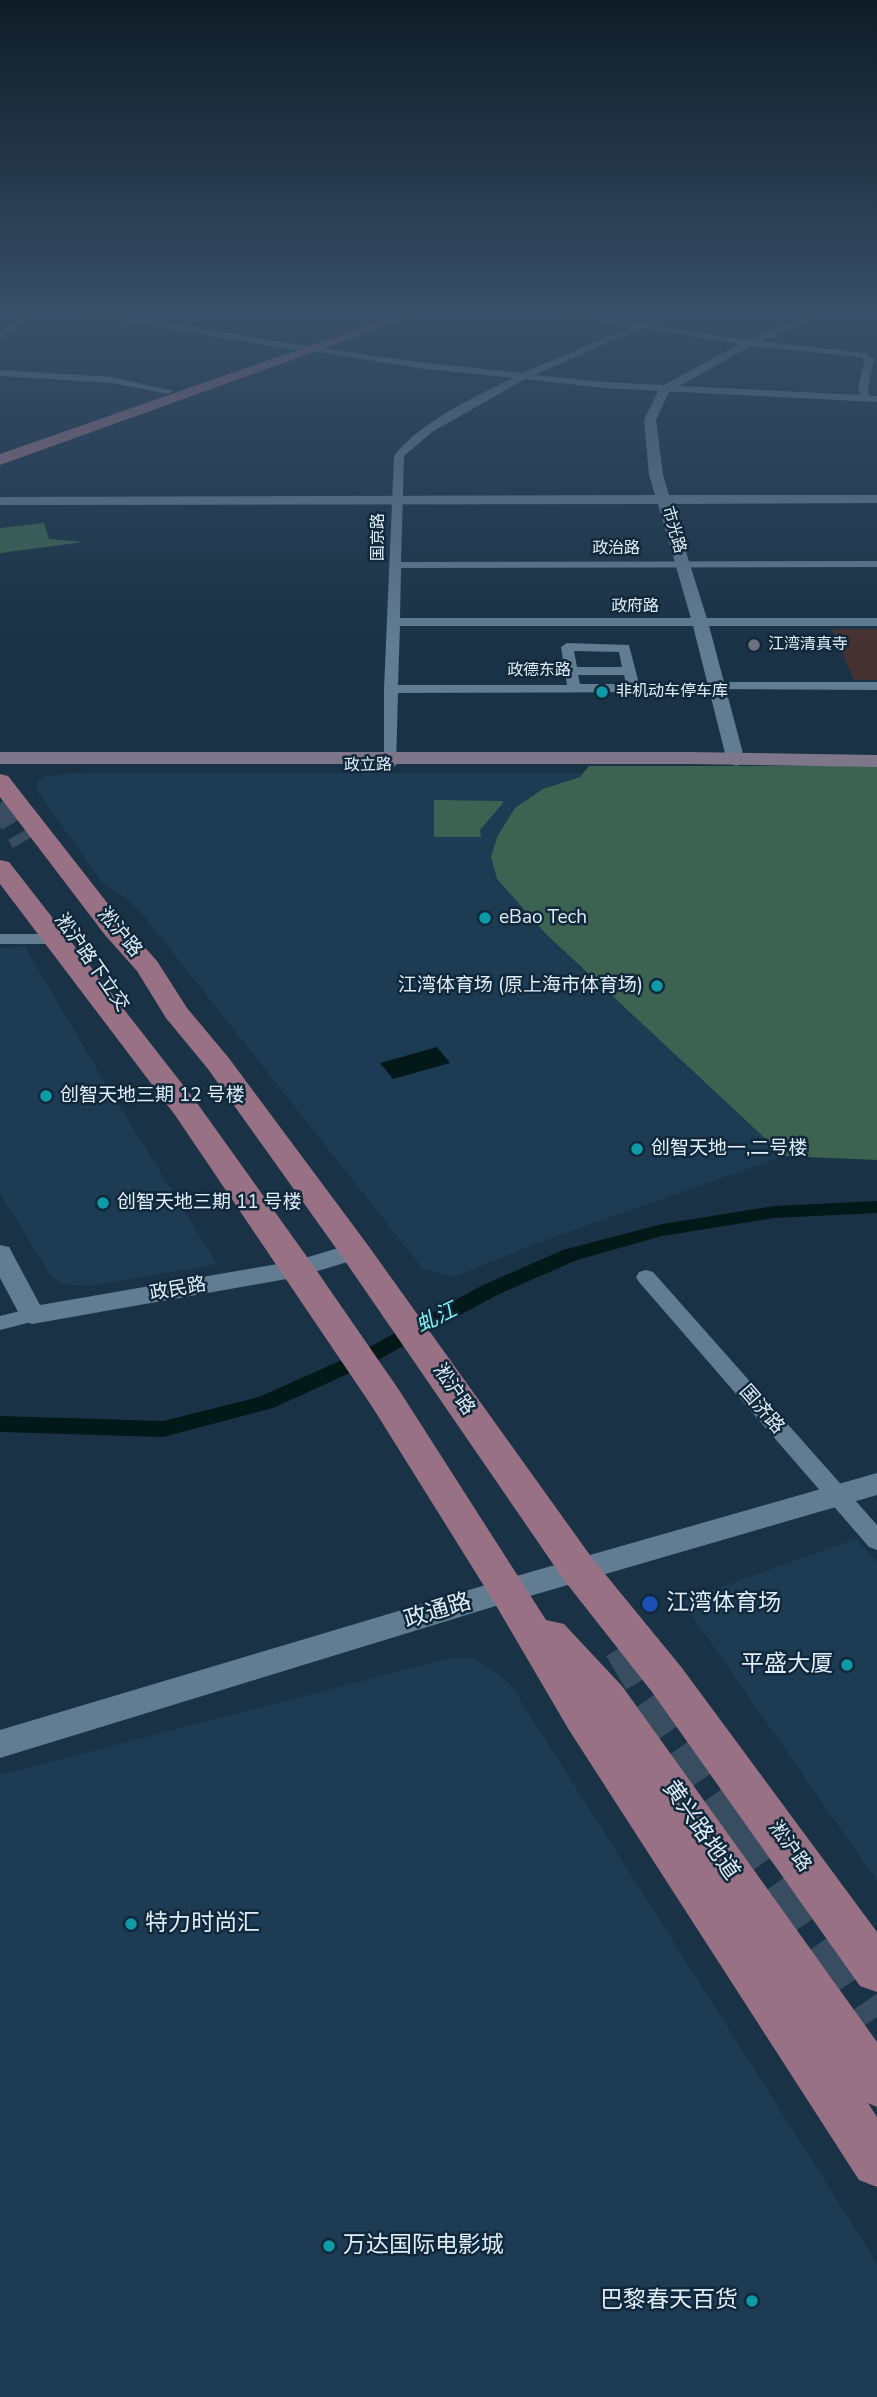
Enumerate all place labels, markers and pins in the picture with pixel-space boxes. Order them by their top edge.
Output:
place label: 江湾清真寺 [768,635,848,655]
marker: 江湾清真寺 [746,637,762,653]
place label: 非机动车停车库 [616,682,728,702]
marker: 非机动车停车库 [594,684,610,700]
place label: eBao Tech [499,907,587,929]
marker: eBao Tech [477,910,493,926]
place label: 江湾体育场 (原上海市体育场) [398,975,643,997]
marker: 江湾体育场 (原上海市体育场) [649,978,665,994]
place label: 创智天地三期 12 号楼 [60,1085,245,1107]
marker: 创智天地三期 12 号楼 [38,1088,54,1104]
place label: 创智天地一,二号楼 [651,1138,807,1160]
marker: 创智天地一,二号楼 [629,1141,645,1157]
place label: 创智天地三期 11 号楼 [117,1192,302,1214]
marker: 创智天地三期 11 号楼 [95,1195,111,1211]
place label: 江湾体育场 [666,1590,781,1618]
marker: 江湾体育场 [640,1594,660,1614]
place label: 平盛大厦 [741,1651,833,1679]
marker: 平盛大厦 [839,1657,855,1673]
place label: 特力时尚汇 [145,1910,260,1938]
marker: 特力时尚汇 [123,1916,139,1932]
place label: 万达国际电影城 [343,2232,504,2260]
marker: 万达国际电影城 [321,2238,337,2254]
place label: 巴黎春天百货 [600,2287,738,2315]
marker: 巴黎春天百货 [744,2293,760,2309]

